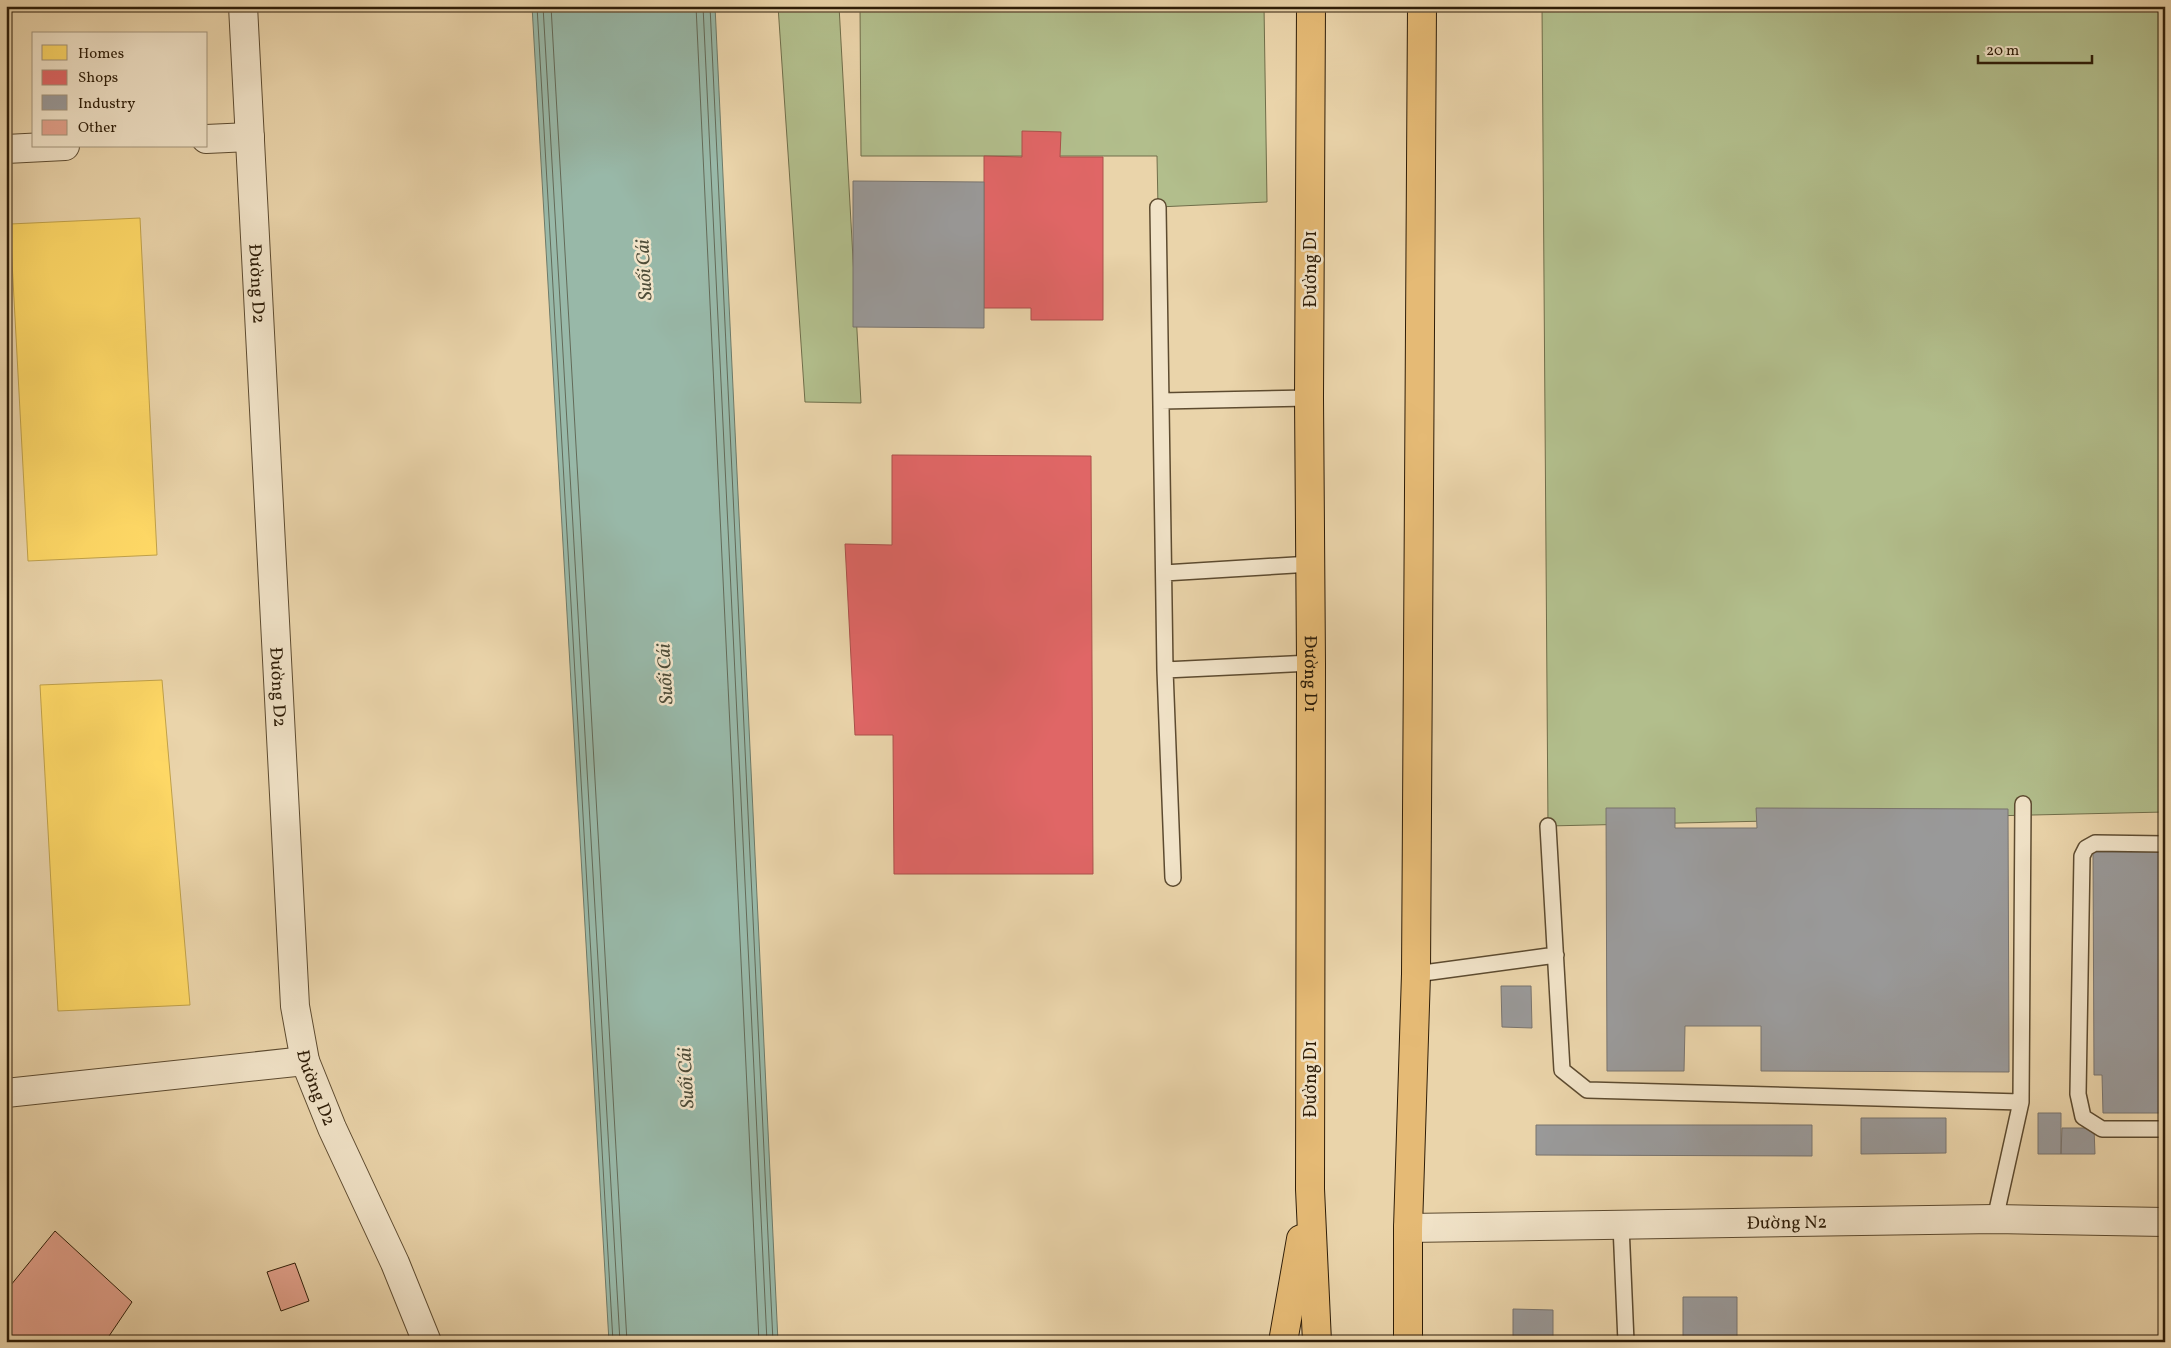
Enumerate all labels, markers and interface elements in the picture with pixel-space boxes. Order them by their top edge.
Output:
legend [32,32,208,148]
scale bar [1978,32,2092,64]
text: 20 m [1986,41,2019,62]
text: Homes [78,44,124,65]
text: Shops [78,68,118,89]
text: Industry [78,94,135,115]
text: Other [78,118,117,139]
street label: Đường D1 [1299,230,1324,308]
water label: Suối Cái [630,239,660,301]
street label: Đường D2 [241,243,271,324]
street label: Đường D1 [1297,635,1322,713]
water label: Suối Cái [651,643,681,705]
street label: Đường D2 [262,646,291,728]
street label: Đường D1 [1299,1040,1324,1118]
water label: Suối Cái [672,1047,702,1109]
street label: Đường D2 [289,1048,341,1130]
street label: Đường N2 [1747,1211,1827,1237]

